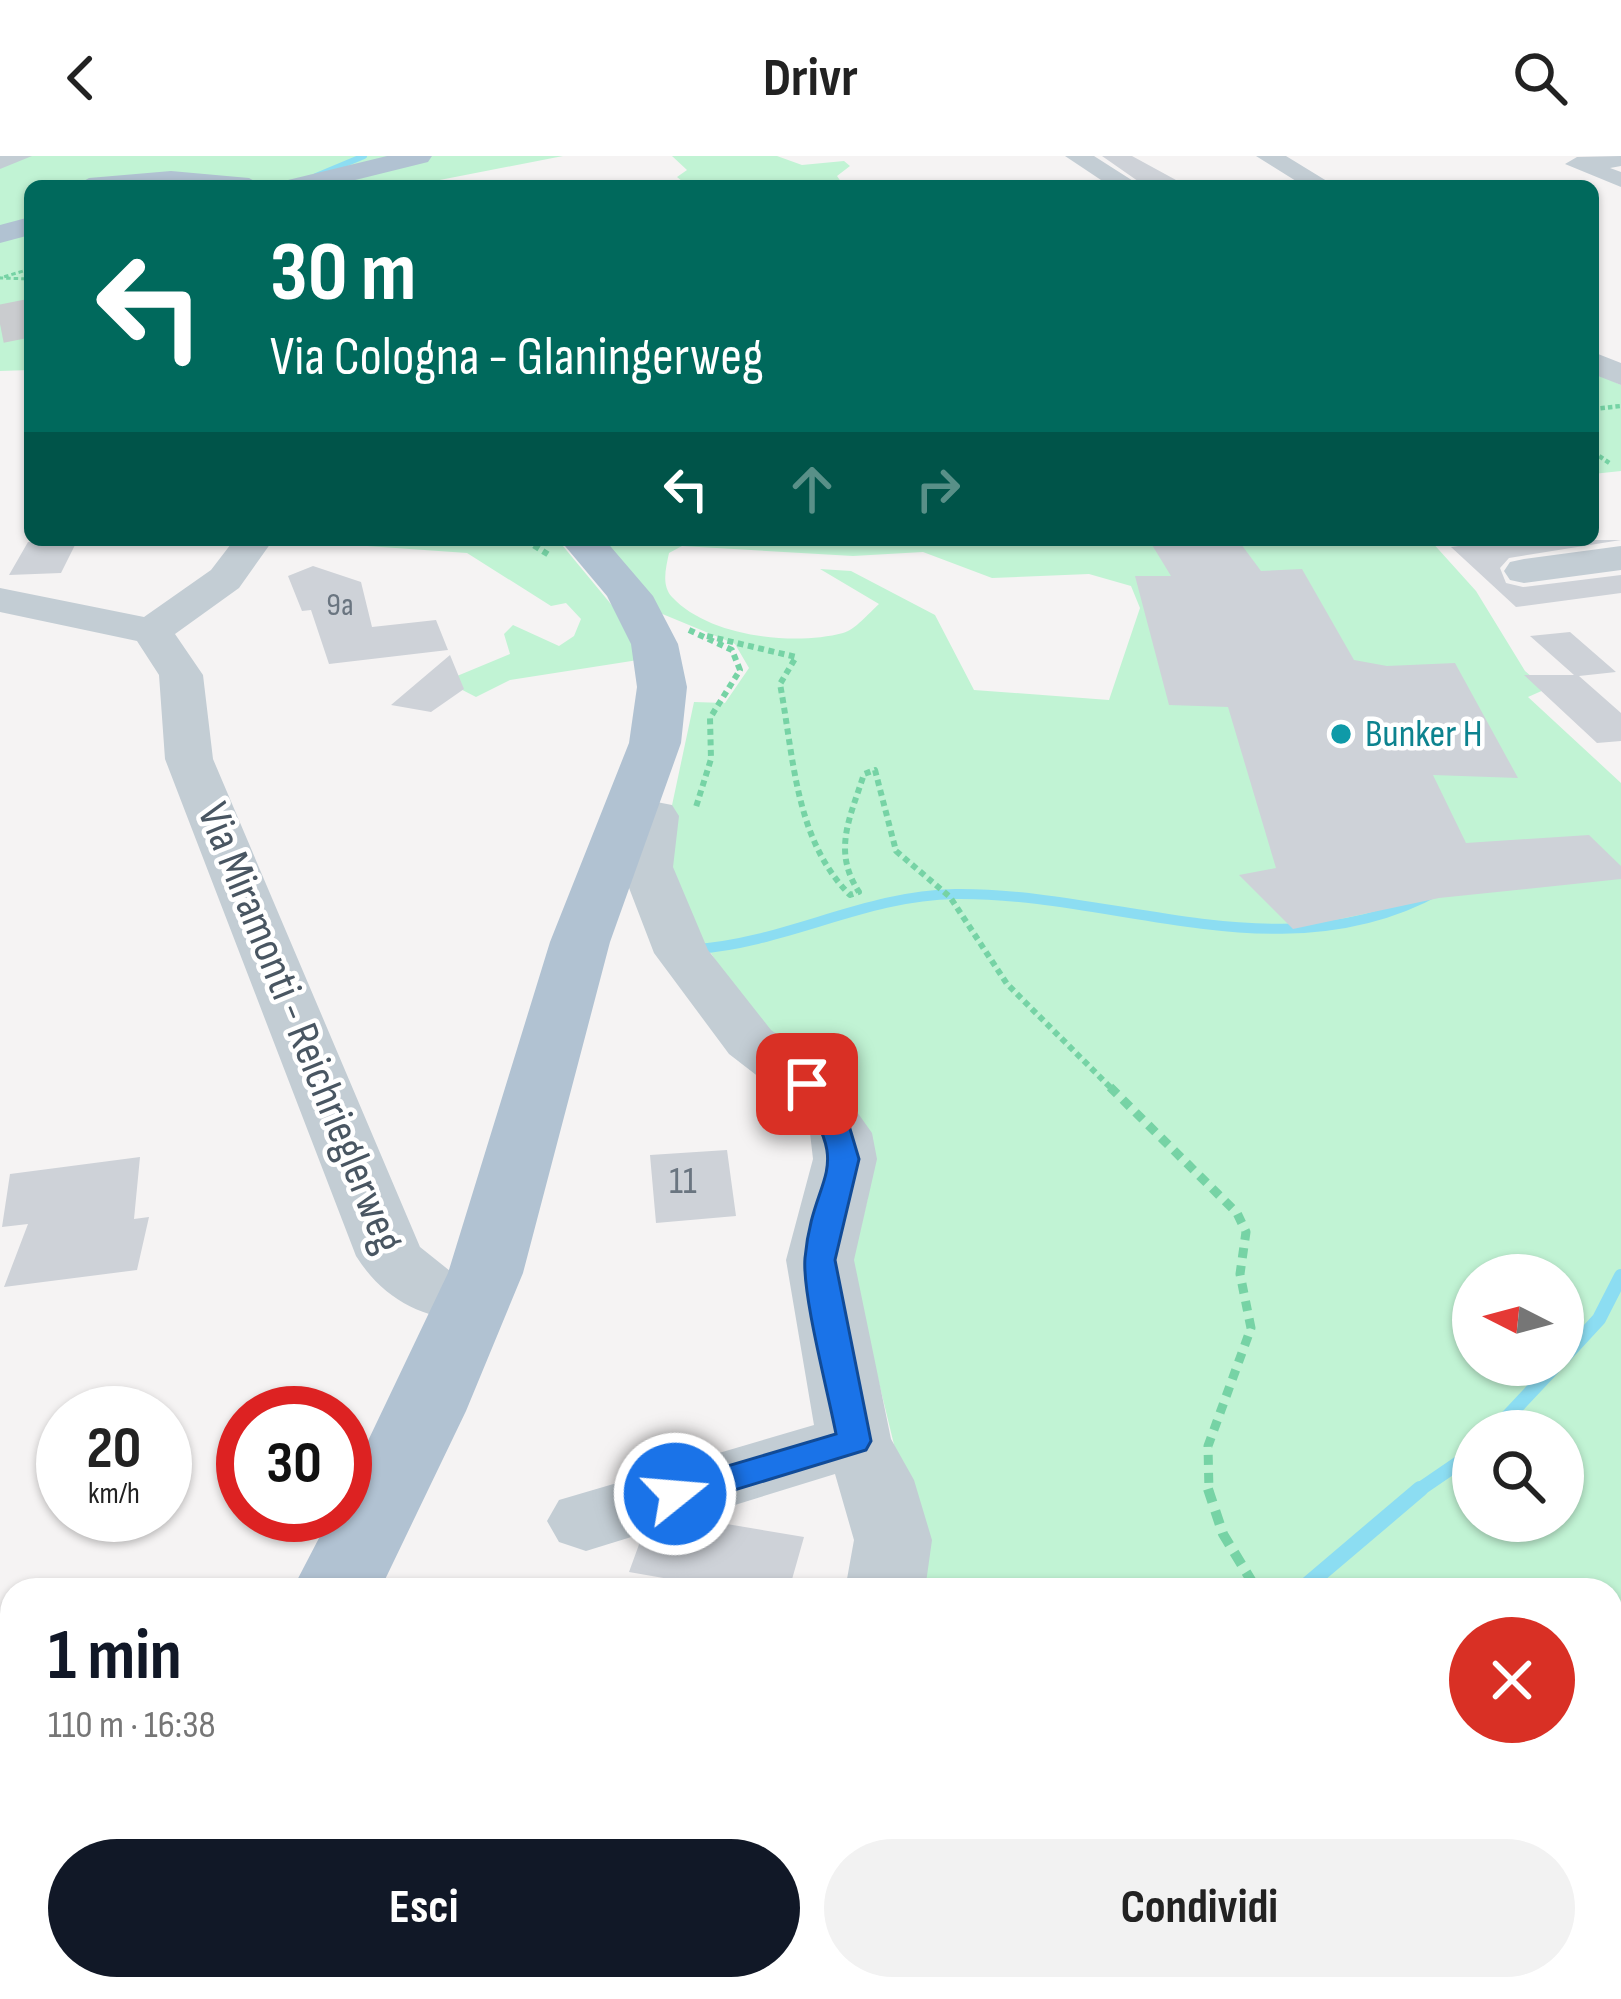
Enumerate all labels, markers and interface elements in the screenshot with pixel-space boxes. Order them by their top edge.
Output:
icon: back [48,45,114,111]
icon: search [1507,45,1573,111]
text: Drivr [763,46,858,111]
text: 30 m [270,223,416,324]
icon: left [72,228,228,384]
text: Via Cologna - Glaningerweg [270,325,763,390]
icon: left [653,456,719,522]
icon: ahead [779,456,845,522]
icon: right [905,456,971,522]
house number: 9a [326,585,354,625]
place label: Bunker H [1365,711,1483,758]
marker: Bunker H [1328,721,1354,747]
street label: Via Miramonti - Reichrieglerweg [185,795,415,1261]
pin [756,1033,858,1135]
icon: arrive [774,1051,840,1117]
house number: 11 [669,1158,697,1205]
north arrow [1452,1254,1584,1386]
map controls [1452,1254,1584,1542]
speed limit sign: 30 [216,1386,372,1542]
button: search [1452,1410,1584,1542]
text: 20 [87,1413,141,1485]
position arrow [612,1431,738,1557]
text: km/h [88,1476,140,1512]
text: 1 min [48,1613,182,1700]
button: close [1449,1617,1575,1743]
text: 110 m · 16:38 [48,1702,216,1749]
button: Esci [48,1839,800,1977]
button: Condividi [824,1839,1575,1977]

